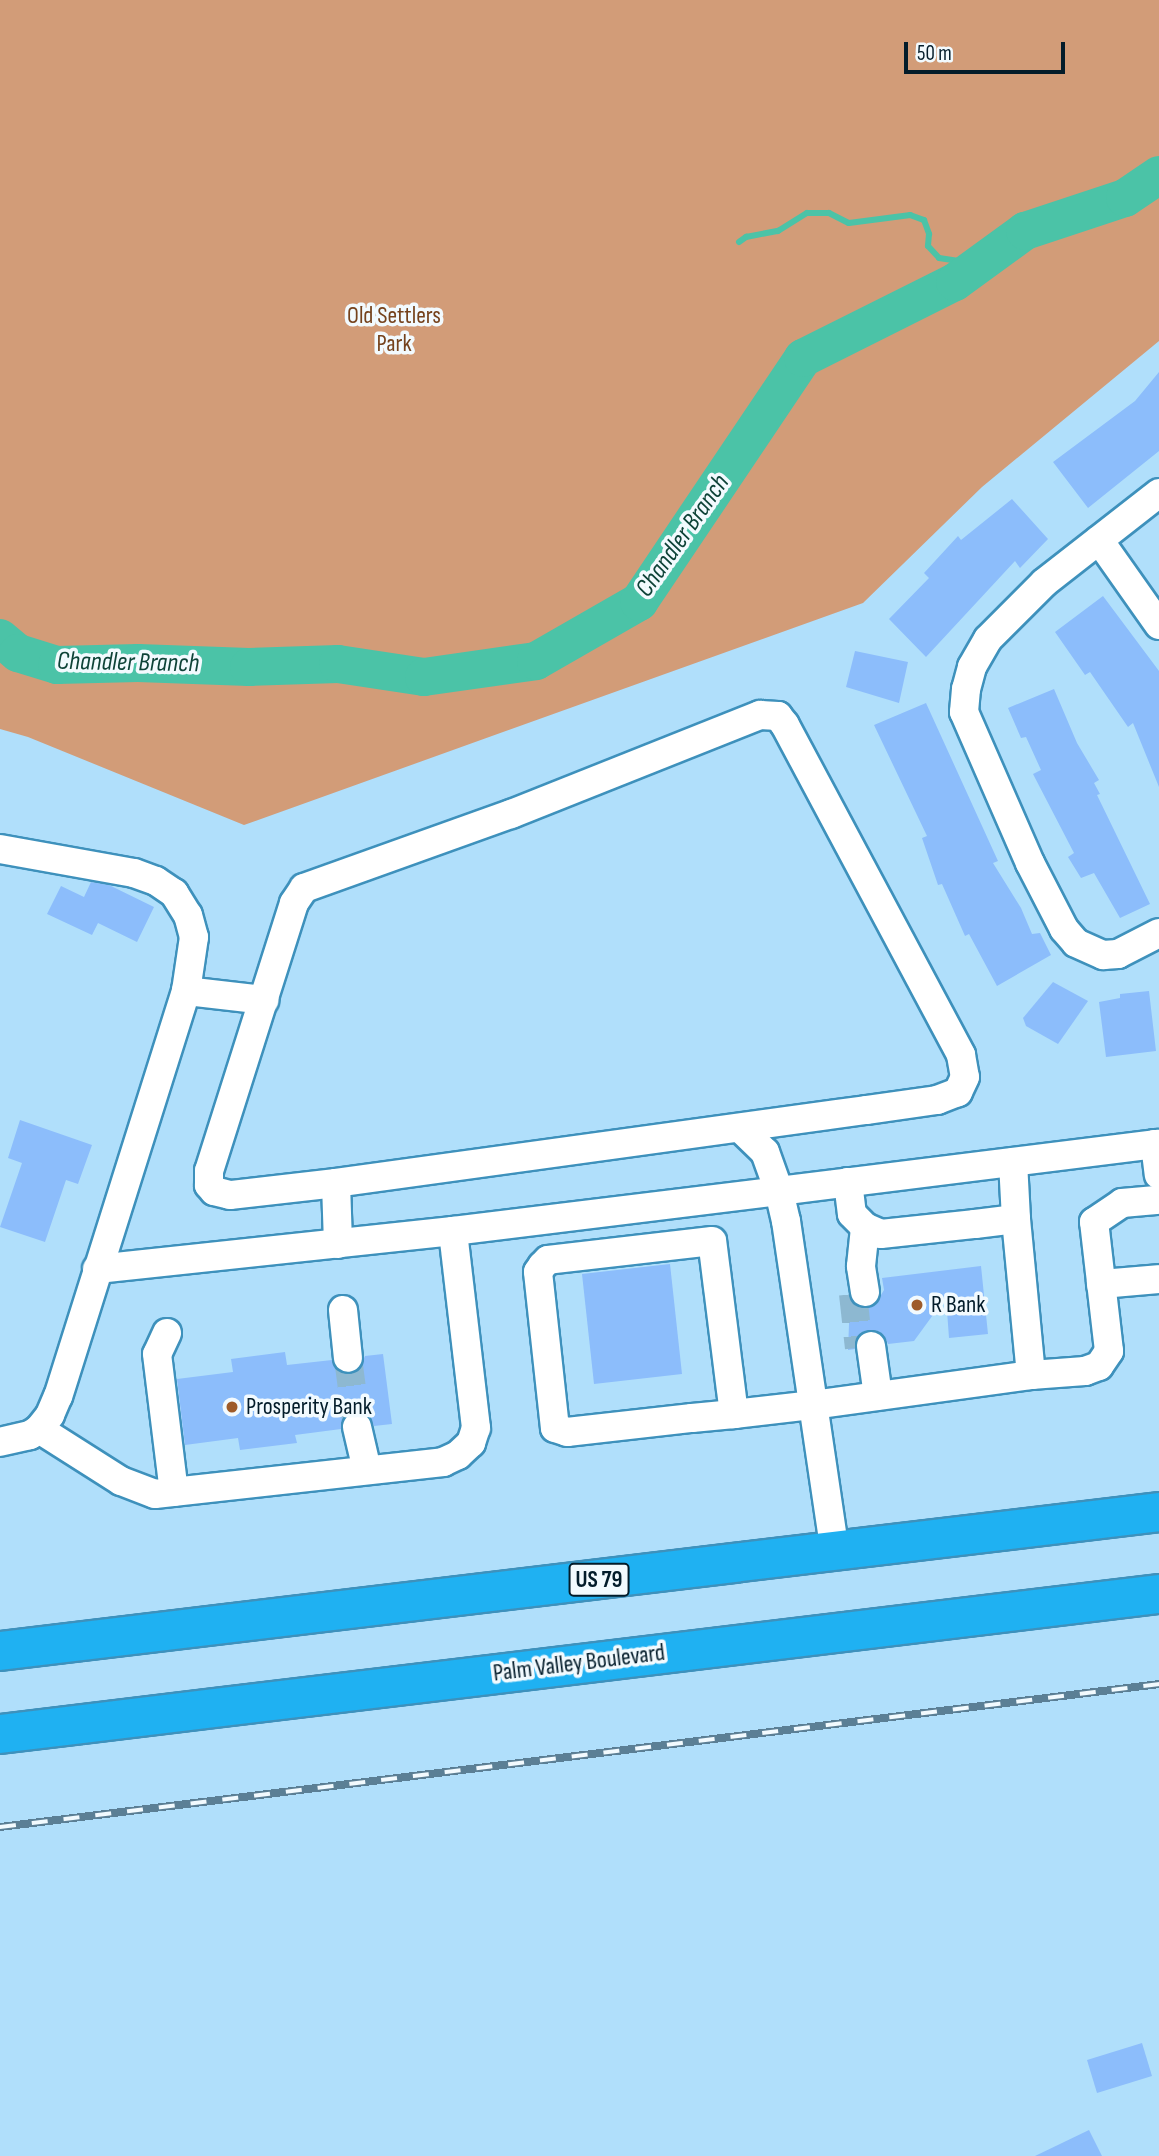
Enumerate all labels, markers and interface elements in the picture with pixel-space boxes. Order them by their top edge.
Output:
scale bar [907,28,1068,72]
text: 50 m [917,41,952,66]
park label: Old Settlers Park [347,302,441,358]
water label: Chandler Branch [629,469,737,603]
water label: Chandler Branch [57,646,199,680]
place label: R Bank [931,1291,985,1319]
marker: R Bank [909,1297,925,1313]
place label: Prosperity Bank [246,1393,372,1421]
marker: Prosperity Bank [224,1399,240,1415]
road number: US 79 [568,1560,630,1600]
street label: Palm Valley Boulevard [491,1638,667,1688]

